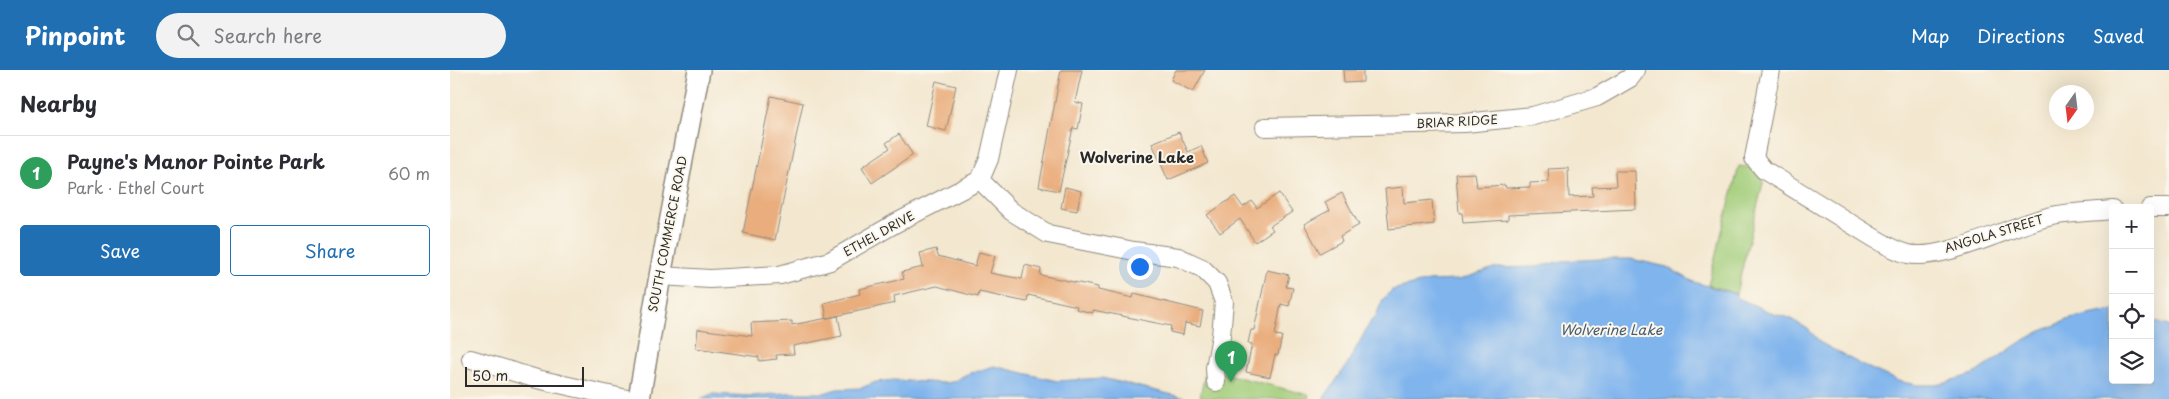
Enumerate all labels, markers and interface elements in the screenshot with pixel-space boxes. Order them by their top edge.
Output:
search box [156,13,506,58]
text: Pinpoint [25,17,126,53]
icon: search [174,21,202,49]
text: Search here [214,21,322,49]
text: Map [1911,22,1949,49]
text: Directions [1977,22,2065,49]
text: Saved [2093,22,2144,49]
north arrow [2049,85,2094,130]
text: Nearby [20,87,97,119]
street label: BRIAR RIDGE [1416,110,1499,132]
district label: Wolverine Lake [1080,145,1194,168]
text: Payne's Manor Pointe Park [67,147,325,175]
street label: SOUTH COMMERCE ROAD [643,154,691,313]
text: 1 [32,161,40,185]
text: 60 m [388,161,430,185]
text: Park · Ethel Court [67,175,204,199]
map controls [2109,204,2154,384]
button: + [2109,204,2154,249]
street label: ETHEL DRIVE [840,206,917,260]
street label: ANGOLA STREET [1942,209,2046,257]
button: Save [20,225,220,276]
button: Share [230,225,430,276]
button: − [2109,249,2154,294]
your location [1127,254,1153,280]
button: locate [2109,294,2154,339]
water label: Wolverine Lake [1560,319,1664,340]
button: layers [2109,339,2154,384]
pin: 1 [1215,341,1247,382]
scale bar [465,364,584,387]
text: 50 m [472,365,508,386]

